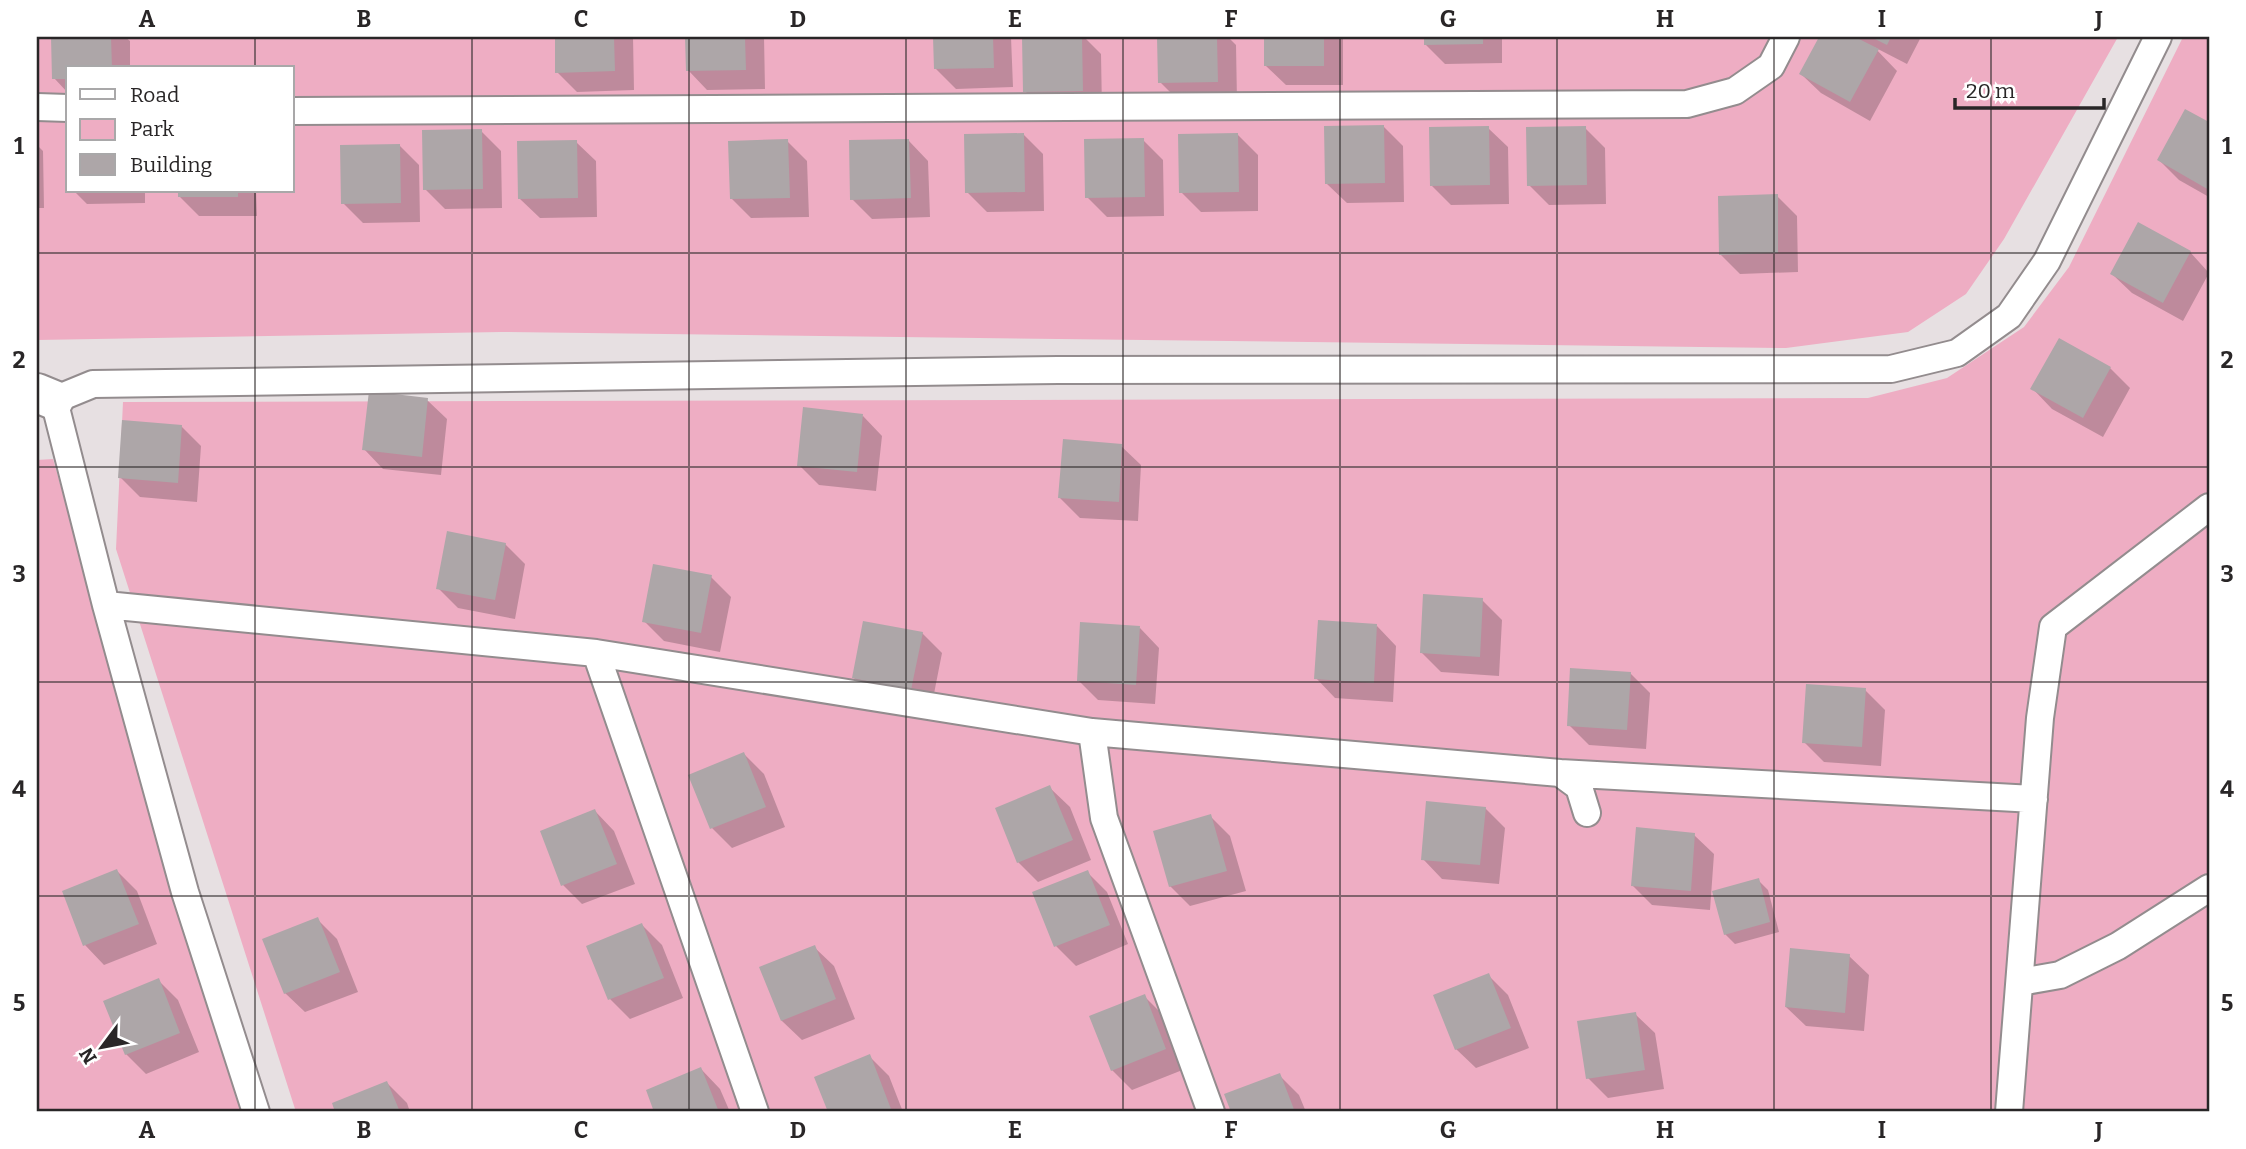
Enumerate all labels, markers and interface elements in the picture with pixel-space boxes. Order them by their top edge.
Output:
text: A [139,5,156,33]
text: B [357,5,371,33]
text: C [574,5,588,33]
text: D [790,5,806,33]
text: E [1008,5,1022,33]
text: F [1225,5,1238,33]
text: G [1440,5,1457,33]
text: H [1656,5,1674,33]
text: I [1878,5,1886,33]
text: J [2093,5,2103,33]
legend [66,66,294,192]
scale bar [1955,66,2104,110]
text: 20 m [1966,78,2015,104]
text: Road [130,82,179,108]
text: Park [130,116,174,142]
text: 1 [14,132,24,160]
text: 1 [2222,132,2232,160]
text: Building [130,152,213,178]
text: 2 [13,346,26,374]
text: 2 [2221,346,2234,374]
text: 3 [12,560,26,588]
text: 3 [2220,560,2234,588]
text: 4 [12,775,26,803]
text: 4 [2220,775,2234,803]
text: 5 [13,989,25,1017]
text: 5 [2221,989,2233,1017]
north arrow [66,1012,136,1082]
text: N [74,1043,102,1068]
text: A [139,1116,156,1144]
text: B [357,1116,371,1144]
text: C [574,1116,588,1144]
text: D [790,1116,806,1144]
text: E [1008,1116,1022,1144]
text: F [1225,1116,1238,1144]
text: G [1440,1116,1457,1144]
text: H [1656,1116,1674,1144]
text: I [1878,1116,1886,1144]
text: J [2093,1116,2103,1144]

